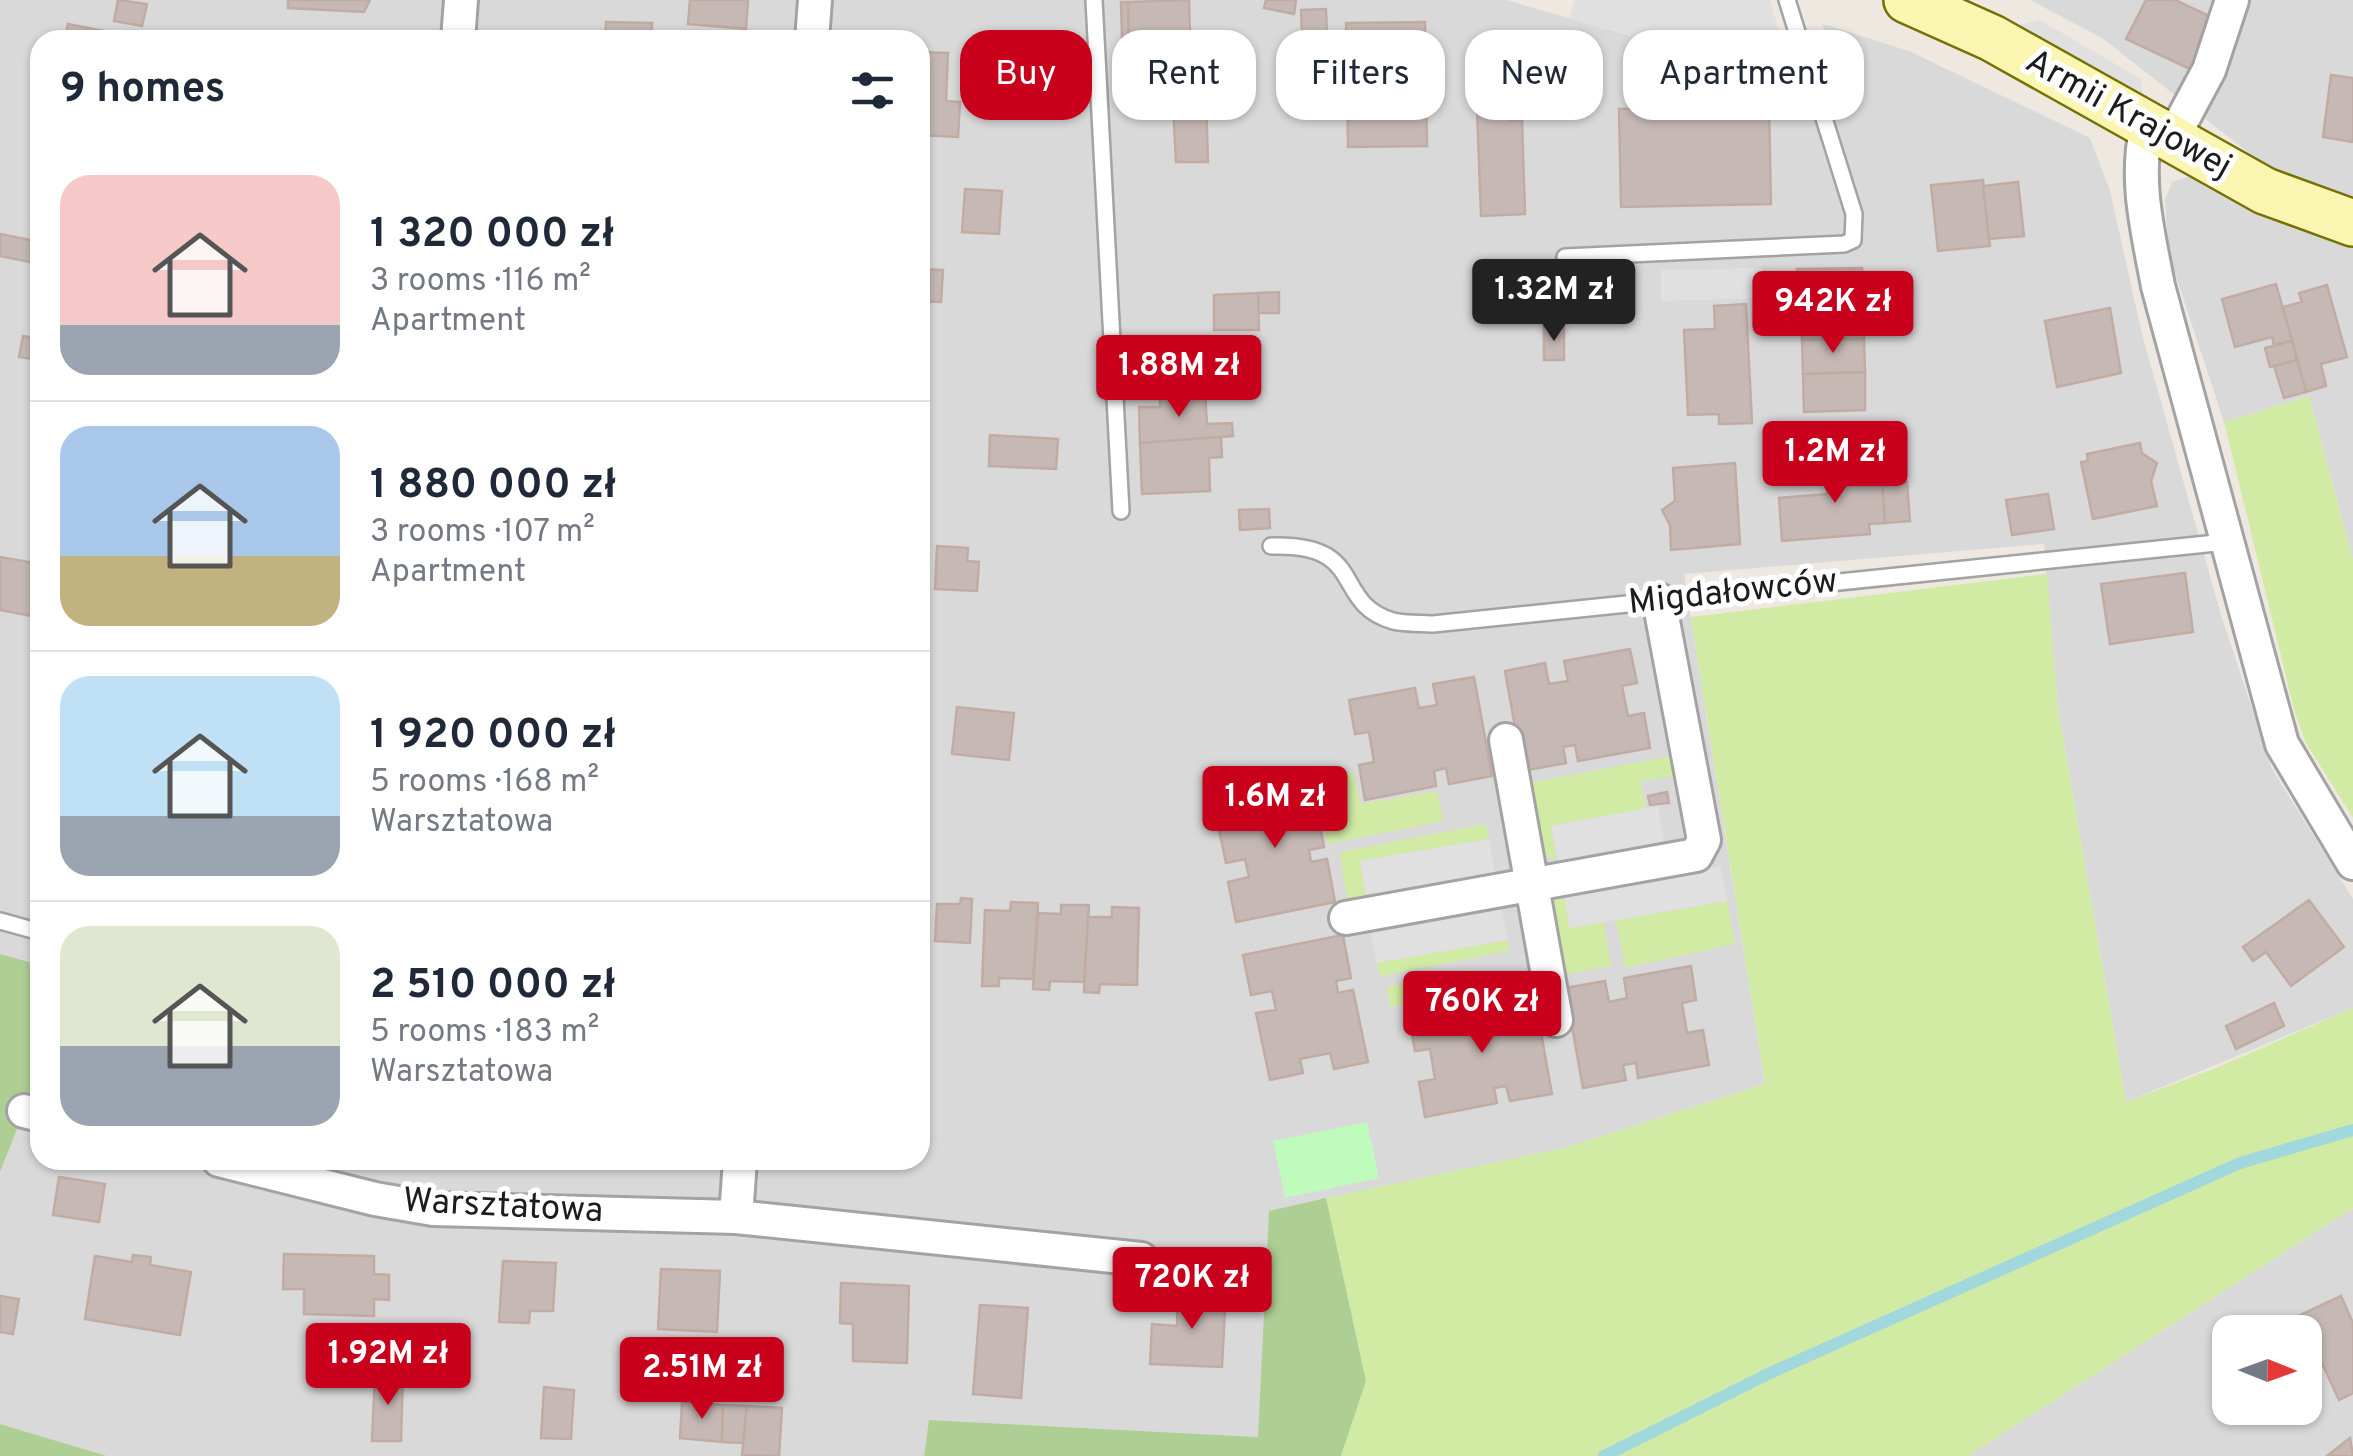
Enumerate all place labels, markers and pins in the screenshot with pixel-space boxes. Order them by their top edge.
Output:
pin: 1.32M zł [1451,259,1657,344]
pin: 942K zł [1741,271,1925,356]
pin: 1.88M zł [1076,335,1282,420]
pin: 1.2M zł [1743,421,1927,506]
pin: 1.6M zł [1183,766,1367,851]
pin: 760K zł [1390,971,1574,1056]
pin: 720K zł [1100,1247,1284,1332]
pin: 1.92M zł [285,1323,491,1408]
pin: 2.51M zł [599,1337,805,1422]

